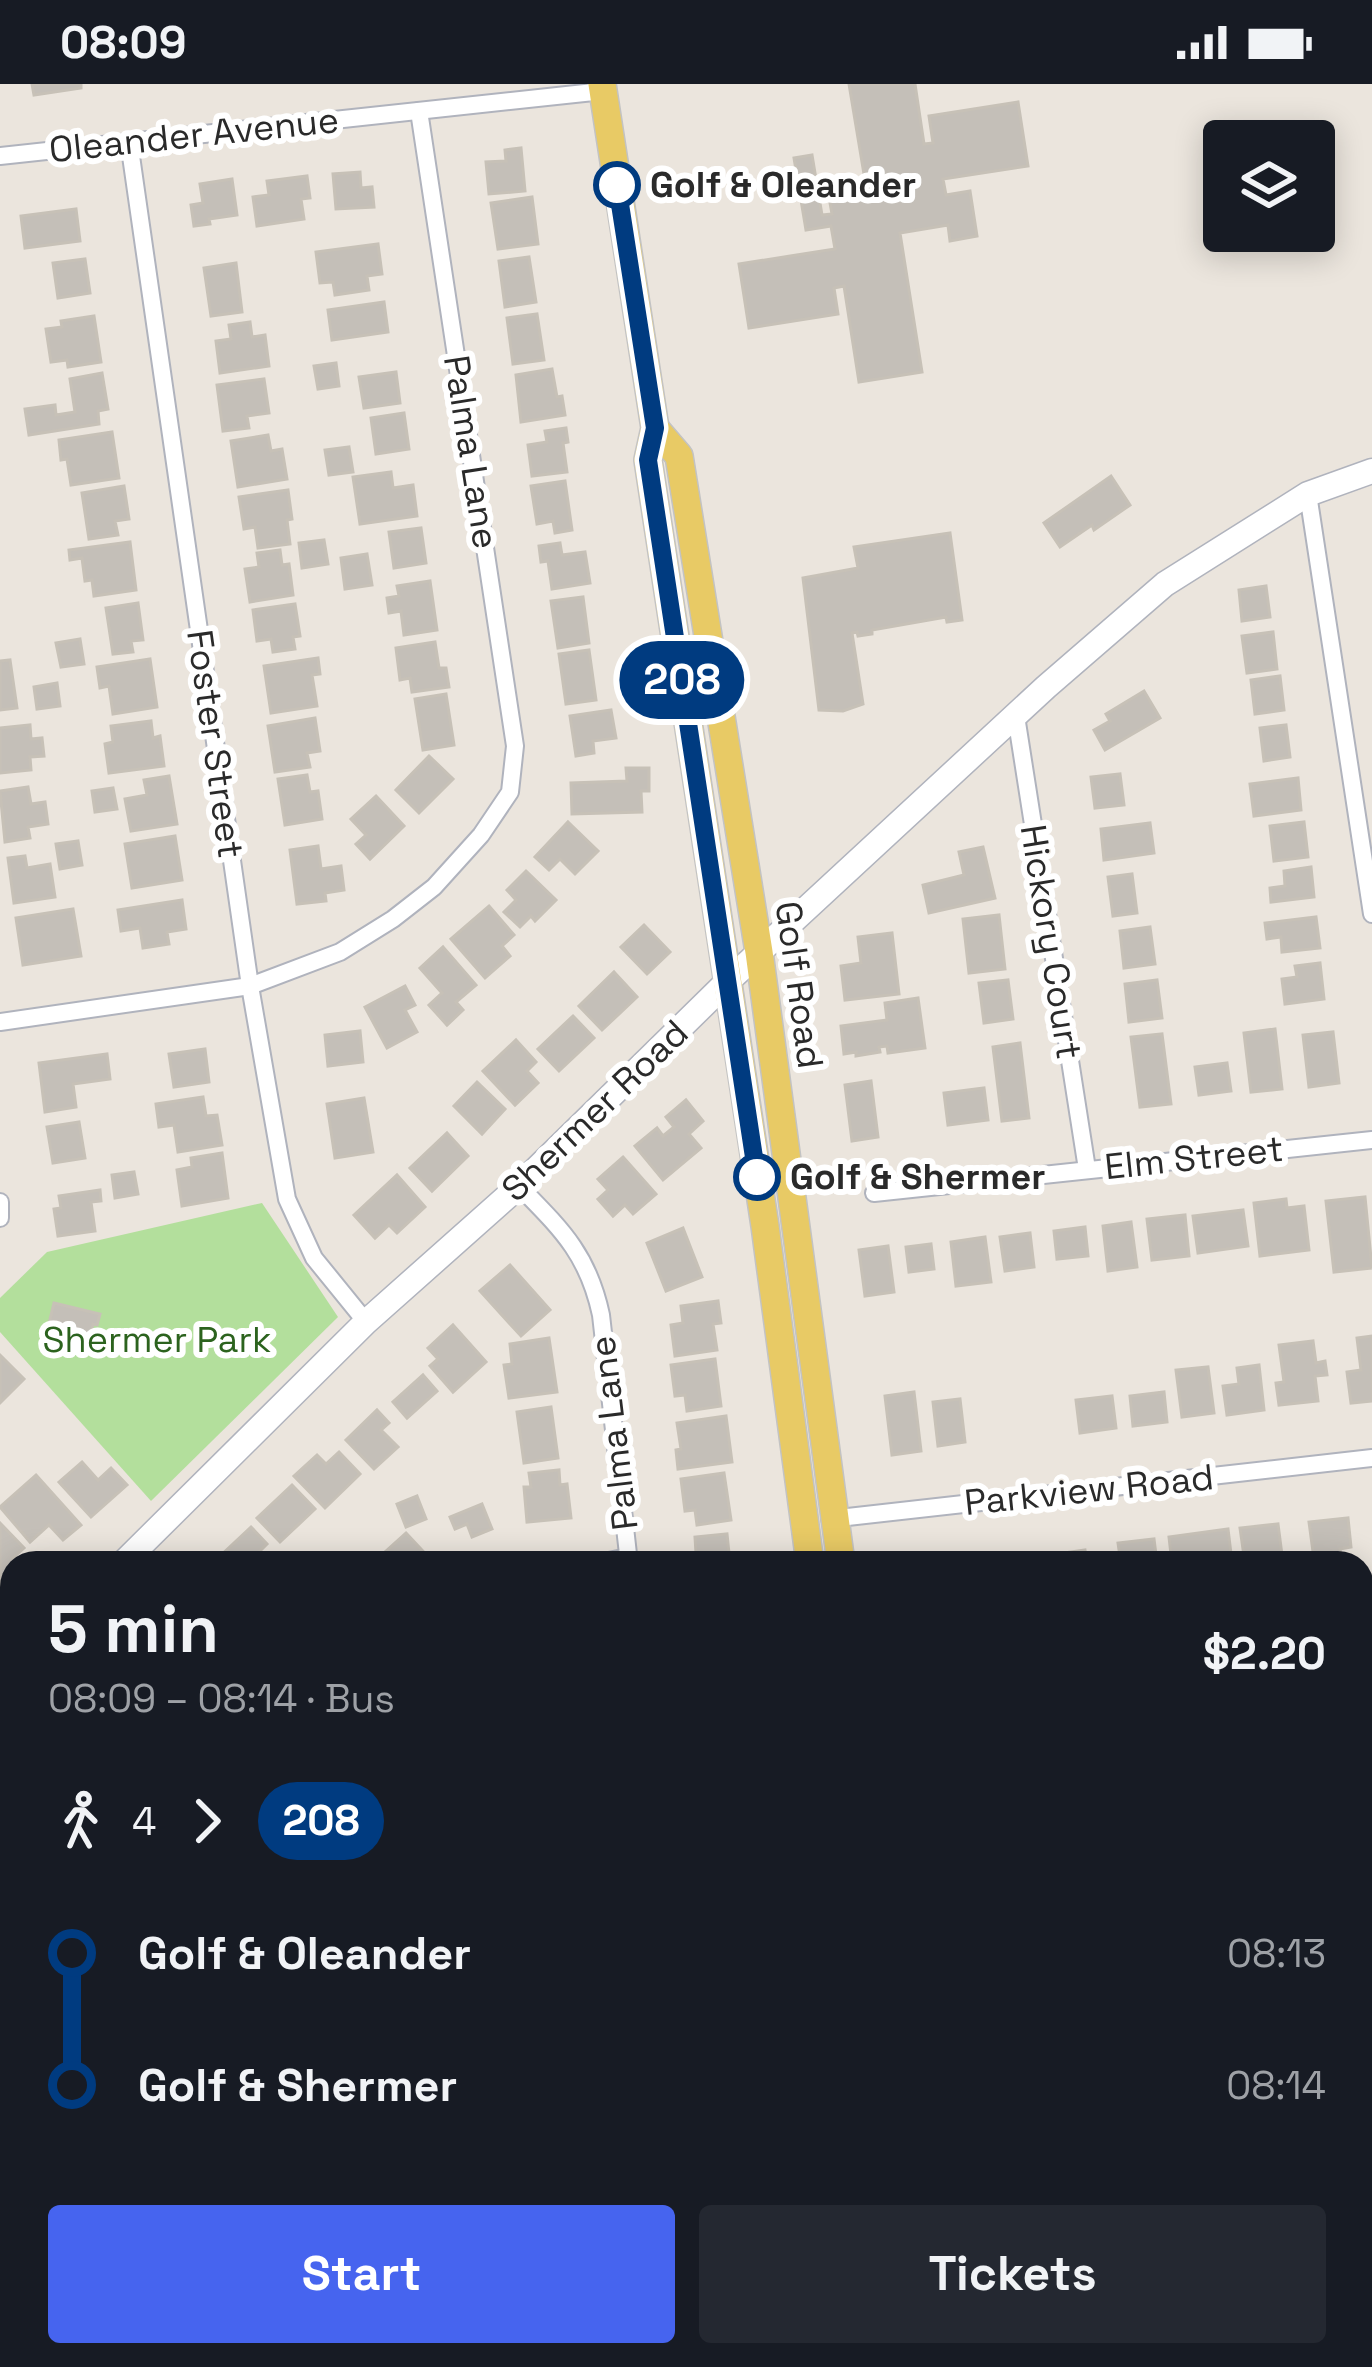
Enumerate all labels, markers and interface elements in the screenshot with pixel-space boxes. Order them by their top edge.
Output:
text: 08:09 [60,14,187,71]
street label: Oleander Avenue [47,97,341,173]
map controls [1203,120,1335,252]
button: layers [1203,120,1335,252]
place label: Golf & Oleander [650,162,916,208]
marker: Golf & Oleander [595,163,639,207]
street label: Palma Lane [433,352,509,552]
street label: Foster Street [176,627,254,861]
line badge: 208 [613,641,751,719]
text: 208 [643,653,721,706]
street label: Hickory Court [1010,821,1092,1063]
street label: Golf Road [765,898,833,1072]
street label: Shermer Road [492,1010,698,1212]
street label: Elm Street [1102,1126,1286,1190]
place label: Golf & Shermer [790,1154,1046,1200]
marker: Golf & Shermer [735,1155,779,1199]
park label: Shermer Park [43,1317,271,1363]
street label: Palma Lane [579,1333,649,1533]
street label: Parkview Road [962,1454,1216,1526]
text: 5 min [48,1587,219,1671]
text: $2.20 [1203,1625,1326,1682]
text: 08:09 – 08:14 · Bus [48,1674,395,1723]
icon: walk [48,1788,114,1854]
icon: forward [174,1788,240,1854]
text: 208 [282,1794,360,1847]
text: 4 [132,1797,156,1846]
text: Golf & Oleander [138,1925,471,1982]
text: 08:13 [1227,1929,1326,1978]
text: Golf & Shermer [138,2057,457,2114]
text: 08:14 [1226,2061,1326,2110]
button: Start [48,2205,675,2343]
button: Tickets [699,2205,1326,2343]

